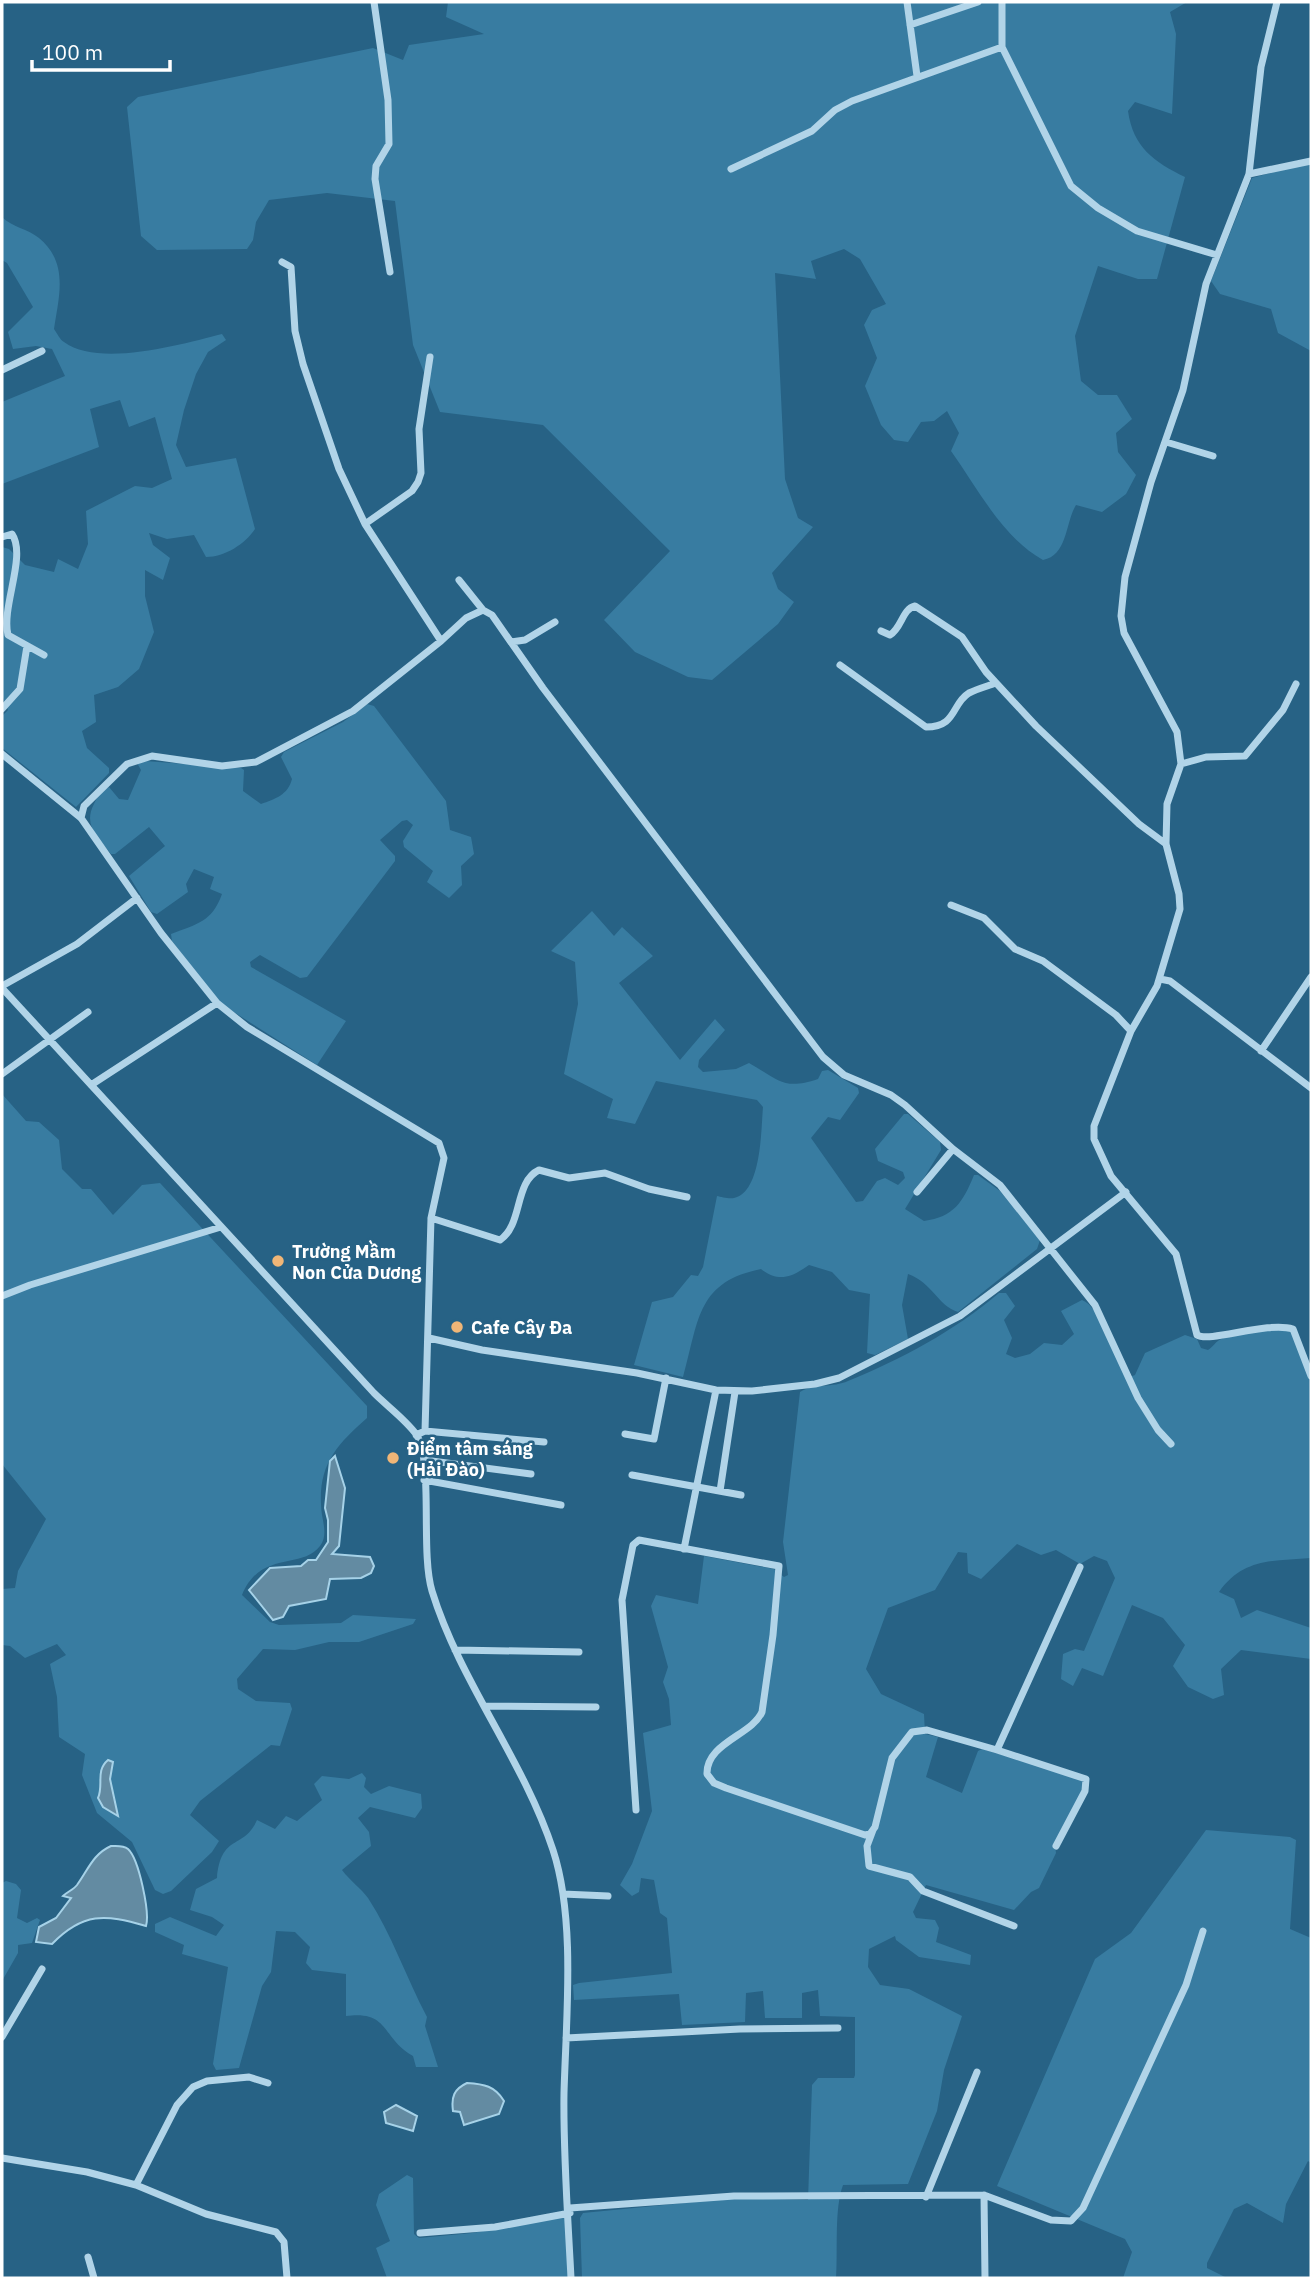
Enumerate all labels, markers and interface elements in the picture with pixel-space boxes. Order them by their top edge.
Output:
scale bar [32,28,170,72]
text: 100 m [42,38,103,66]
place label: Trường Mầm Non Cửa Dương [292,1240,421,1284]
marker: Trường Mầm Non Cửa Dương [270,1253,286,1269]
place label: Cafe Cây Đa [471,1316,572,1339]
marker: Cafe Cây Đa [449,1319,465,1335]
place label: Điểm tâm sáng (Hải Đào) [407,1437,533,1481]
marker: Điểm tâm sáng (Hải Đào) [385,1450,401,1466]

